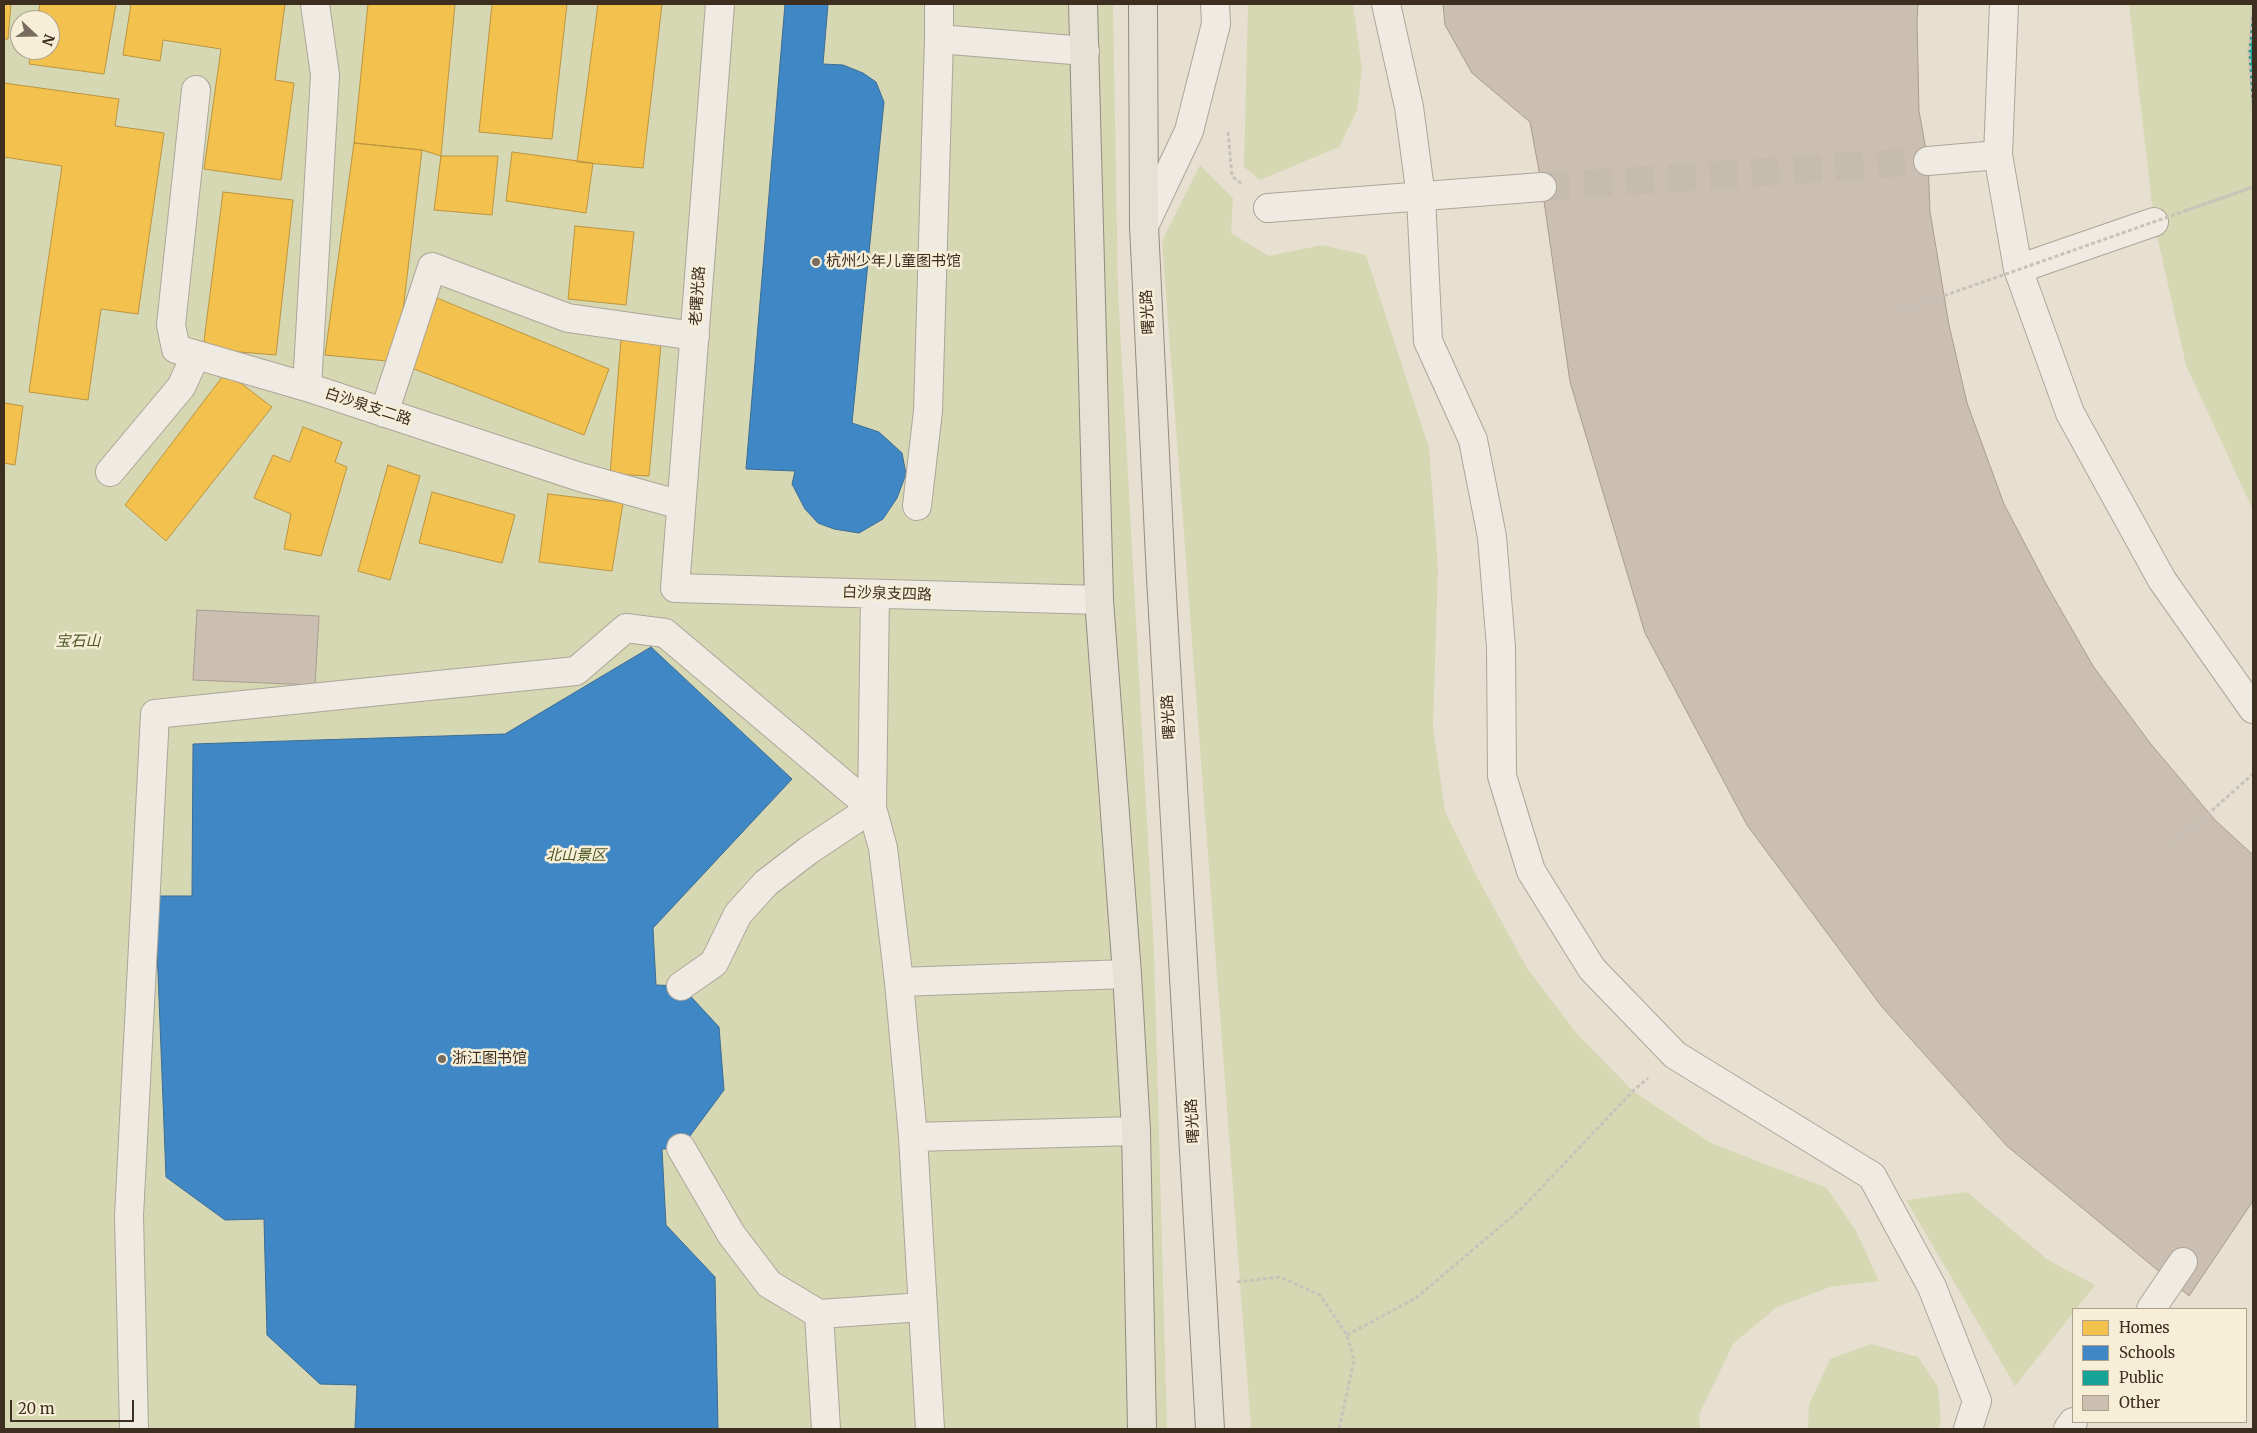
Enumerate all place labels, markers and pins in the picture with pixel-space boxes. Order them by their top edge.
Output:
place label: 杭州少年儿童图书馆 [826,253,961,271]
marker: 杭州少年儿童图书馆 [810,256,822,268]
place label: 浙江图书馆 [452,1050,527,1068]
marker: 浙江图书馆 [436,1053,448,1065]

